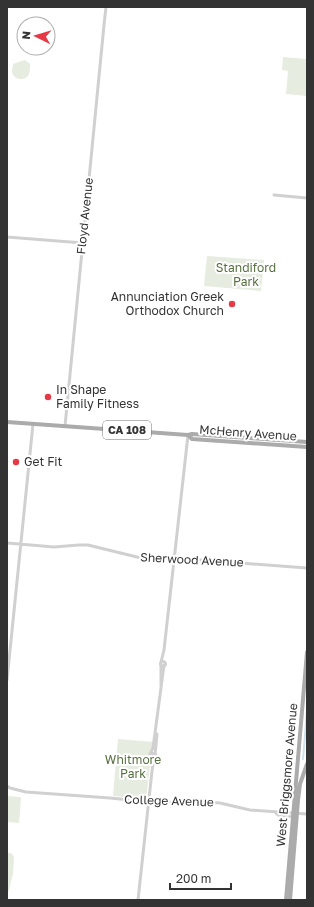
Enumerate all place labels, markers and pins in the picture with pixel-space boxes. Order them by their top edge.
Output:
place label: Annunciation Greek Orthodox Church [111,289,224,318]
marker: Annunciation Greek Orthodox Church [227,299,237,309]
place label: In Shape Family Fitness [56,382,139,411]
marker: In Shape Family Fitness [43,392,53,402]
place label: Get Fit [24,454,63,469]
marker: Get Fit [11,457,21,467]

